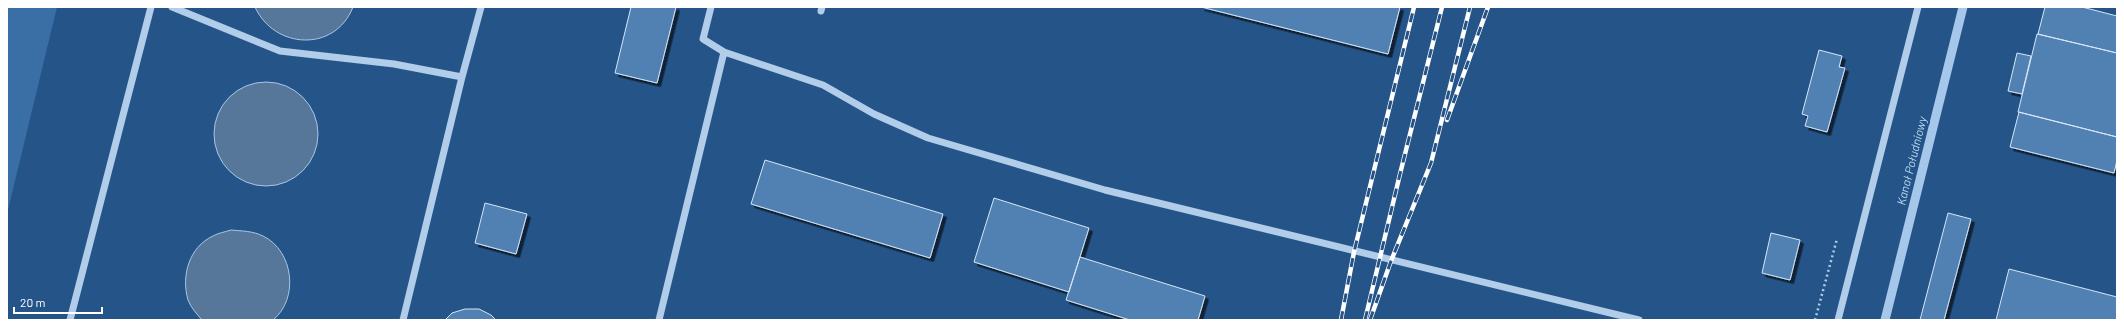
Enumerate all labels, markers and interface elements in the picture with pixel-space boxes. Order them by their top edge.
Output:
water label: Kanał Południowy [1893,114,1929,207]
scale bar [14,289,102,315]
text: 20 m [20,295,46,309]

